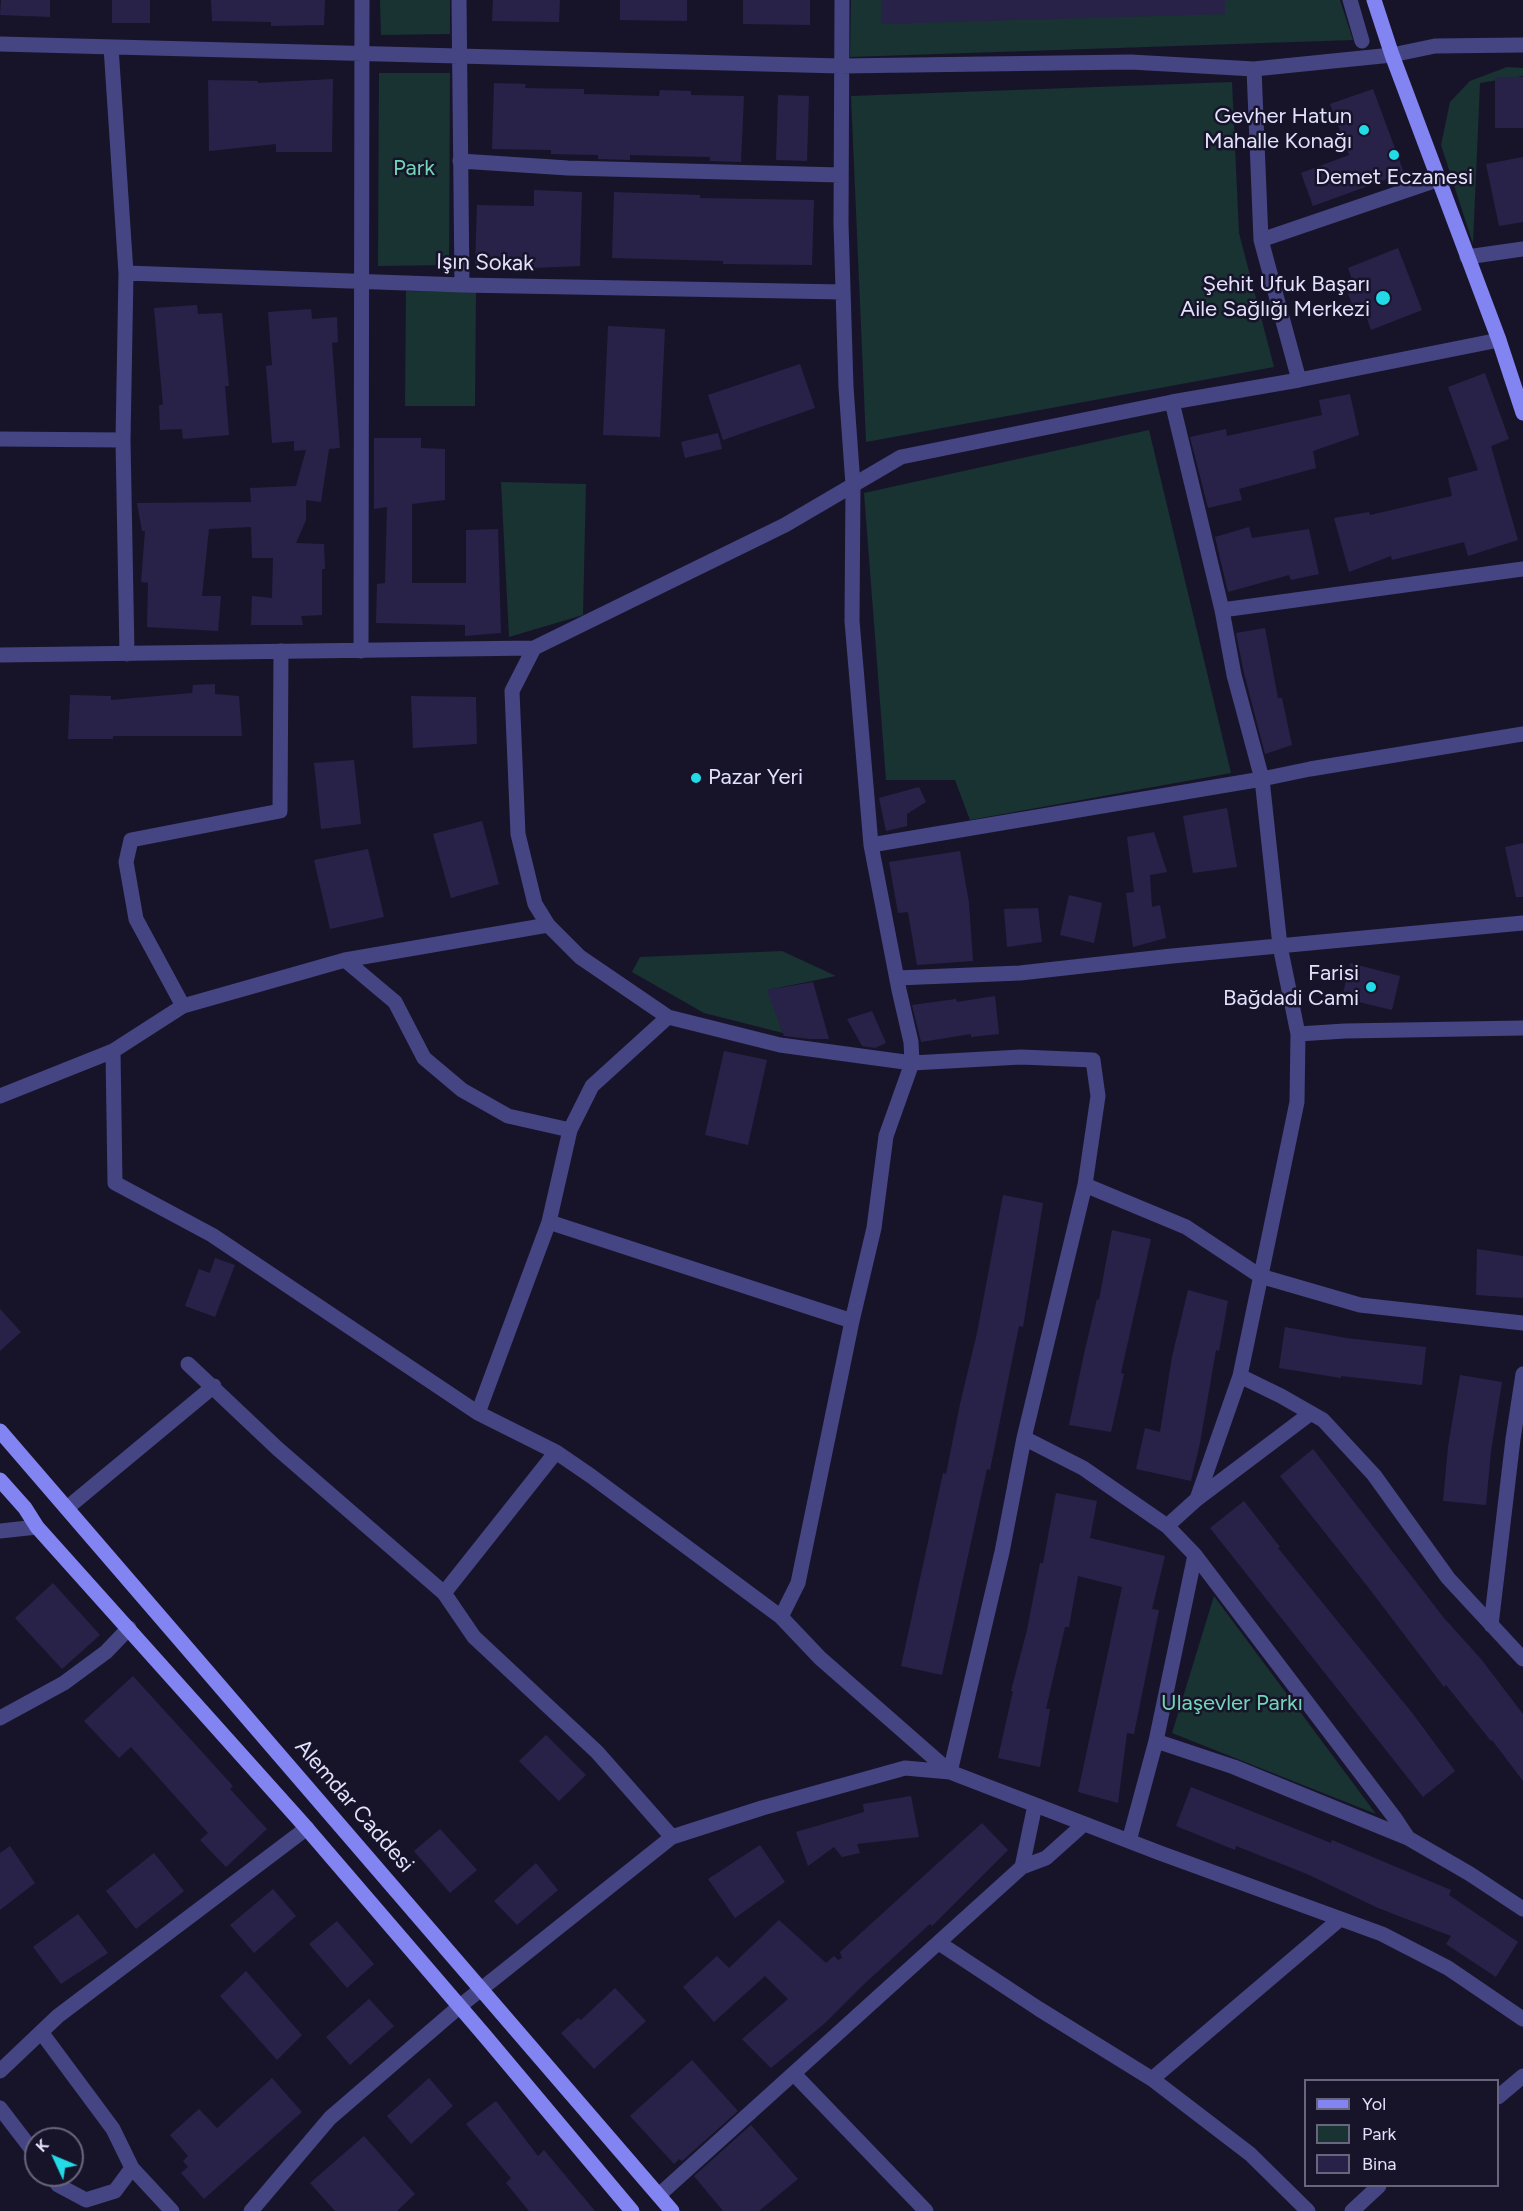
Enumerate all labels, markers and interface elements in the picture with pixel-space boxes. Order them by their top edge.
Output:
place label: Gevher Hatun Mahalle Konağı [1204,104,1352,156]
marker: Gevher Hatun Mahalle Konağı [1357,123,1371,137]
marker: Demet Eczanesi [1387,148,1401,162]
park label: Park [393,156,435,182]
place label: Demet Eczanesi [1315,165,1473,191]
street label: Işın Sokak [436,249,534,277]
place label: Şehit Ufuk Başarı Aile Sağlığı Merkezi [1180,272,1370,324]
marker: Şehit Ufuk Başarı Aile Sağlığı Merkezi [1374,289,1392,307]
place label: Pazar Yeri [708,765,803,791]
marker: Pazar Yeri [689,771,703,785]
place label: Farisi Bağdadi Cami [1223,961,1359,1012]
marker: Farisi Bağdadi Cami [1364,980,1378,994]
park label: Ulaşevler Parkı [1161,1691,1303,1717]
street label: Alemdar Caddesi [289,1734,419,1878]
legend [1304,2079,1499,2187]
text: Yol [1362,2093,1386,2115]
text: Park [1362,2123,1396,2145]
north arrow [24,2127,84,2187]
text: K [32,2135,53,2156]
text: Bina [1362,2153,1396,2175]

